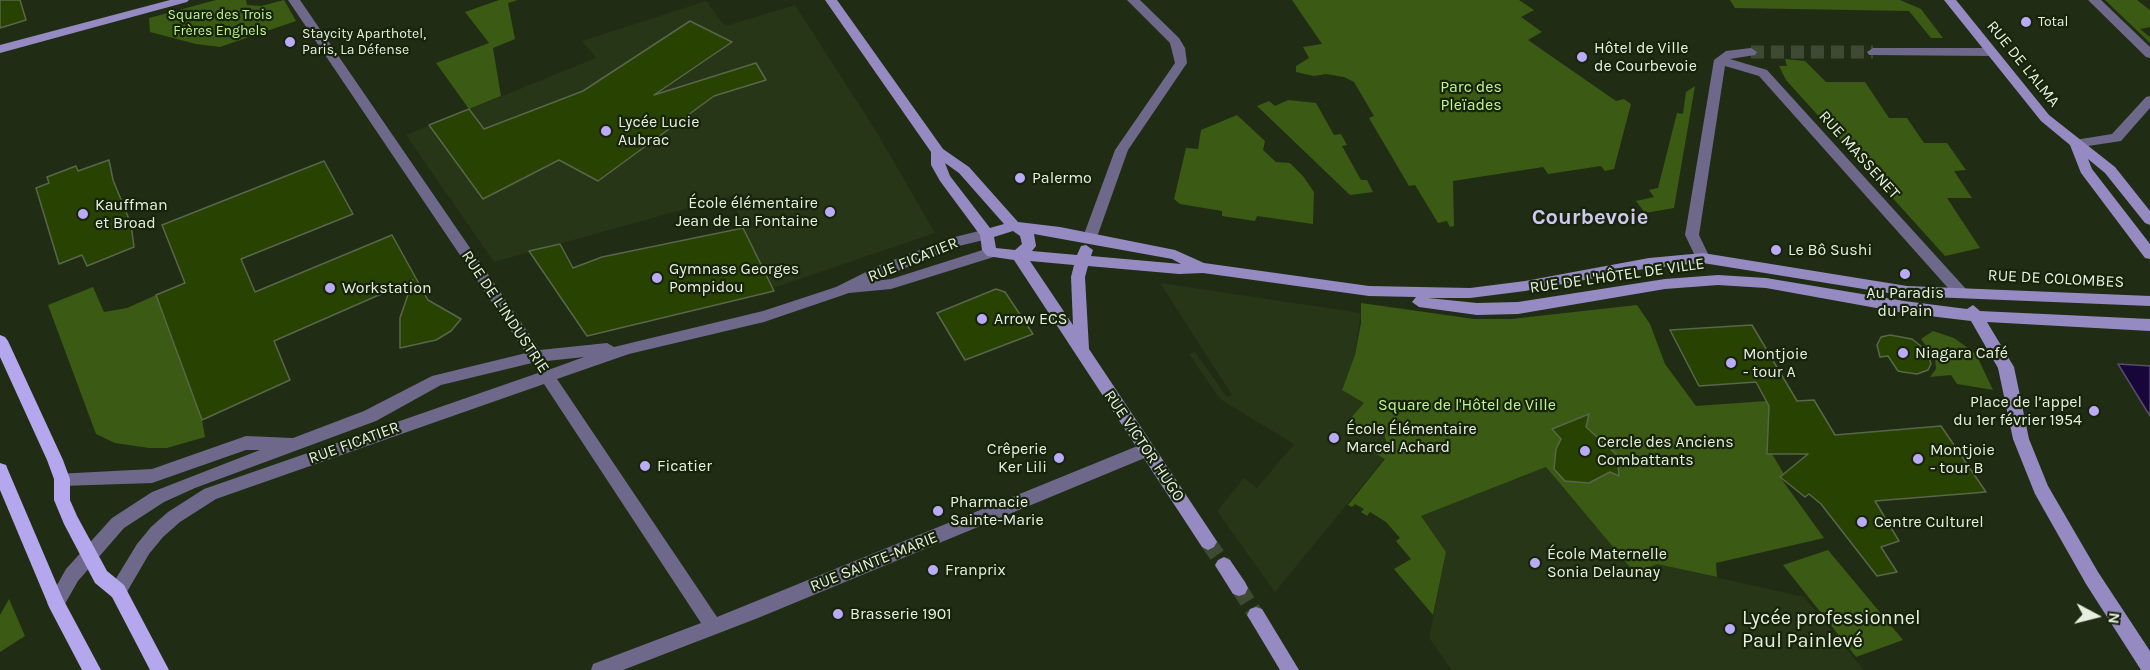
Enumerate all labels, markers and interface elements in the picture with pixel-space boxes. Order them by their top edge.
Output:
park label: Square des Trois Frères Enghels [168,7,272,40]
place label: Total [2038,14,2068,30]
marker: Total [2019,15,2033,29]
street label: RUE DE L'ALMA [1982,17,2064,111]
place label: Staycity Aparthotel, Paris, La Défense [302,26,426,58]
marker: Staycity Aparthotel, Paris, La Défense [283,35,297,49]
place label: Hôtel de Ville de Courbevoie [1594,38,1697,76]
marker: Hôtel de Ville de Courbevoie [1575,50,1589,64]
park label: Parc des Pleïades [1440,77,1502,115]
street label: RUE MASSENET [1814,107,1904,203]
place label: Lycée Lucie Aubrac [618,112,699,150]
marker: Lycée Lucie Aubrac [599,124,613,138]
place label: Palermo [1032,168,1092,188]
marker: Palermo [1013,171,1027,185]
place label: École élémentaire Jean de La Fontaine [676,193,818,231]
place label: Kauffman et Broad [95,195,168,233]
marker: École élémentaire Jean de La Fontaine [823,205,837,219]
district label: Courbevoie [1532,205,1648,231]
marker: Kauffman et Broad [76,207,90,221]
street label: RUE FICATIER [865,233,961,287]
place label: Le Bô Sushi [1788,240,1872,260]
marker: Le Bô Sushi [1769,243,1783,257]
street label: RUE DE L'INDUSTRIE [457,247,553,377]
street label: RUE DE L'HÔTEL DE VILLE [1528,254,1706,298]
place label: Gymnase Georges Pompidou [669,259,799,297]
street label: RUE DE COLOMBES [1987,266,2125,292]
marker: Au Paradis du Pain [1898,267,1912,281]
marker: Gymnase Georges Pompidou [650,271,664,285]
place label: Workstation [342,278,432,298]
marker: Workstation [323,281,337,295]
place label: Au Paradis du Pain [1866,283,1944,321]
place label: Arrow ECS [994,309,1067,329]
marker: Arrow ECS [975,312,989,326]
place label: Niagara Café [1915,343,2008,363]
place label: Montjoie - tour A [1743,344,1808,382]
marker: Niagara Café [1896,346,1910,360]
marker: Montjoie - tour A [1724,356,1738,370]
street label: RUE VICTOR HUGO [1100,387,1188,505]
place label: Place de l’appel du 1er février 1954 [1953,392,2082,430]
park label: Square de l'Hôtel de Ville [1378,395,1556,415]
marker: Place de l’appel du 1er février 1954 [2087,404,2101,418]
street label: RUE FICATIER [306,418,402,468]
place label: École Élémentaire Marcel Achard [1346,419,1477,457]
marker: École Élémentaire Marcel Achard [1327,431,1341,445]
place label: Cercle des Anciens Combattants [1597,432,1734,470]
place label: Crêperie Ker Lili [987,439,1047,477]
place label: Montjoie - tour B [1930,440,1995,478]
marker: Cercle des Anciens Combattants [1578,444,1592,458]
marker: Crêperie Ker Lili [1052,451,1066,465]
marker: Montjoie - tour B [1911,452,1925,466]
place label: Ficatier [657,456,712,476]
marker: Ficatier [638,459,652,473]
place label: Pharmacie Sainte-Marie [950,492,1044,530]
marker: Pharmacie Sainte-Marie [931,504,945,518]
place label: Centre Culturel [1874,512,1984,532]
marker: Centre Culturel [1855,515,1869,529]
street label: RUE SAINTE-MARIE [807,528,941,596]
place label: École Maternelle Sonia Delaunay [1547,544,1667,582]
marker: École Maternelle Sonia Delaunay [1528,556,1542,570]
place label: Franprix [945,560,1006,580]
marker: Franprix [926,563,940,577]
north arrow [2066,586,2126,646]
place label: Brasserie 1901 [850,604,951,624]
place label: Lycée professionnel Paul Painlevé [1742,606,1921,653]
marker: Brasserie 1901 [831,607,845,621]
text: N [2104,611,2124,625]
marker: Lycée professionnel Paul Painlevé [1723,622,1737,636]

